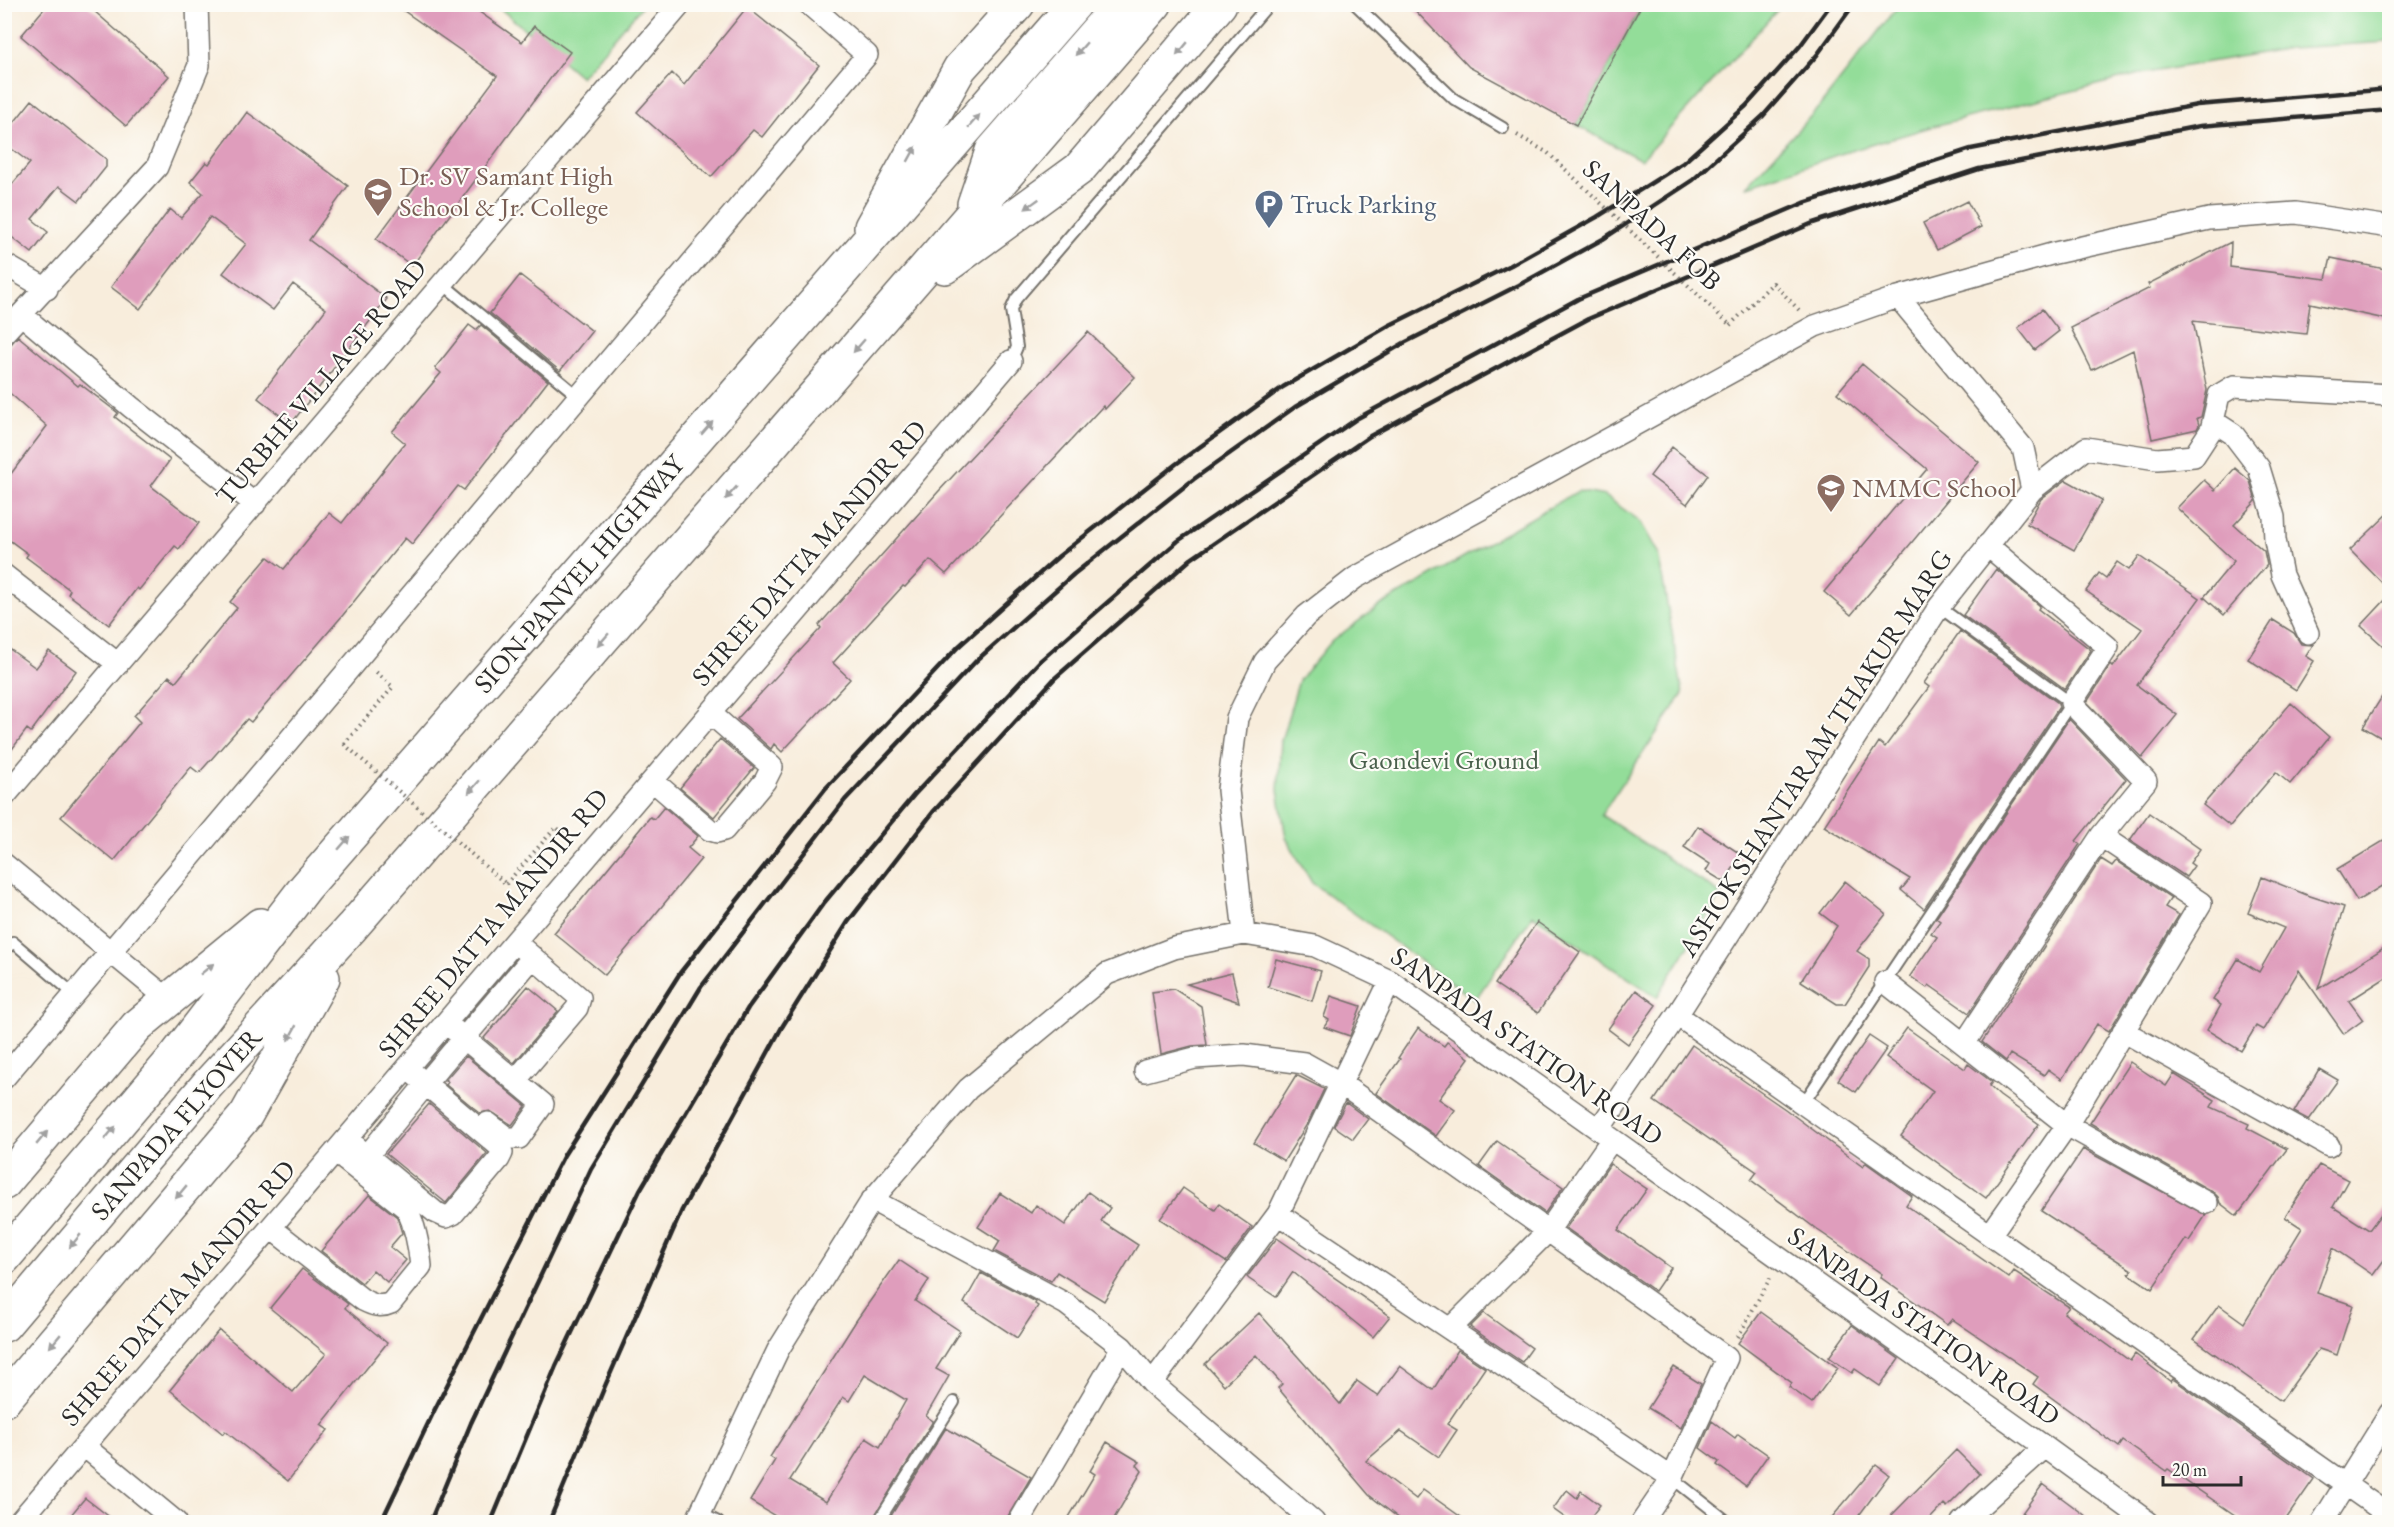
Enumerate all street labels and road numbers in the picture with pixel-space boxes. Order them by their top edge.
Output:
street label: SANPADA FOB [1575,151,1729,298]
street label: TURBHE VILLAGE ROAD [207,251,434,512]
street label: SHREE DATTA MANDIR RD [683,412,934,693]
street label: SION-PANVEL HIGHWAY [466,446,693,700]
street label: ASHOK SHANTARAM THAKUR MARG [1669,542,1960,964]
street label: SHREE DATTA MANDIR RD [369,781,616,1065]
street label: SANPADA STATION ROAD [1384,938,1670,1153]
street label: SANPADA FLYOVER [82,1019,269,1227]
street label: SHREE DATTA MANDIR RD [52,1152,303,1433]
street label: SANPADA STATION ROAD [1781,1218,2067,1433]

